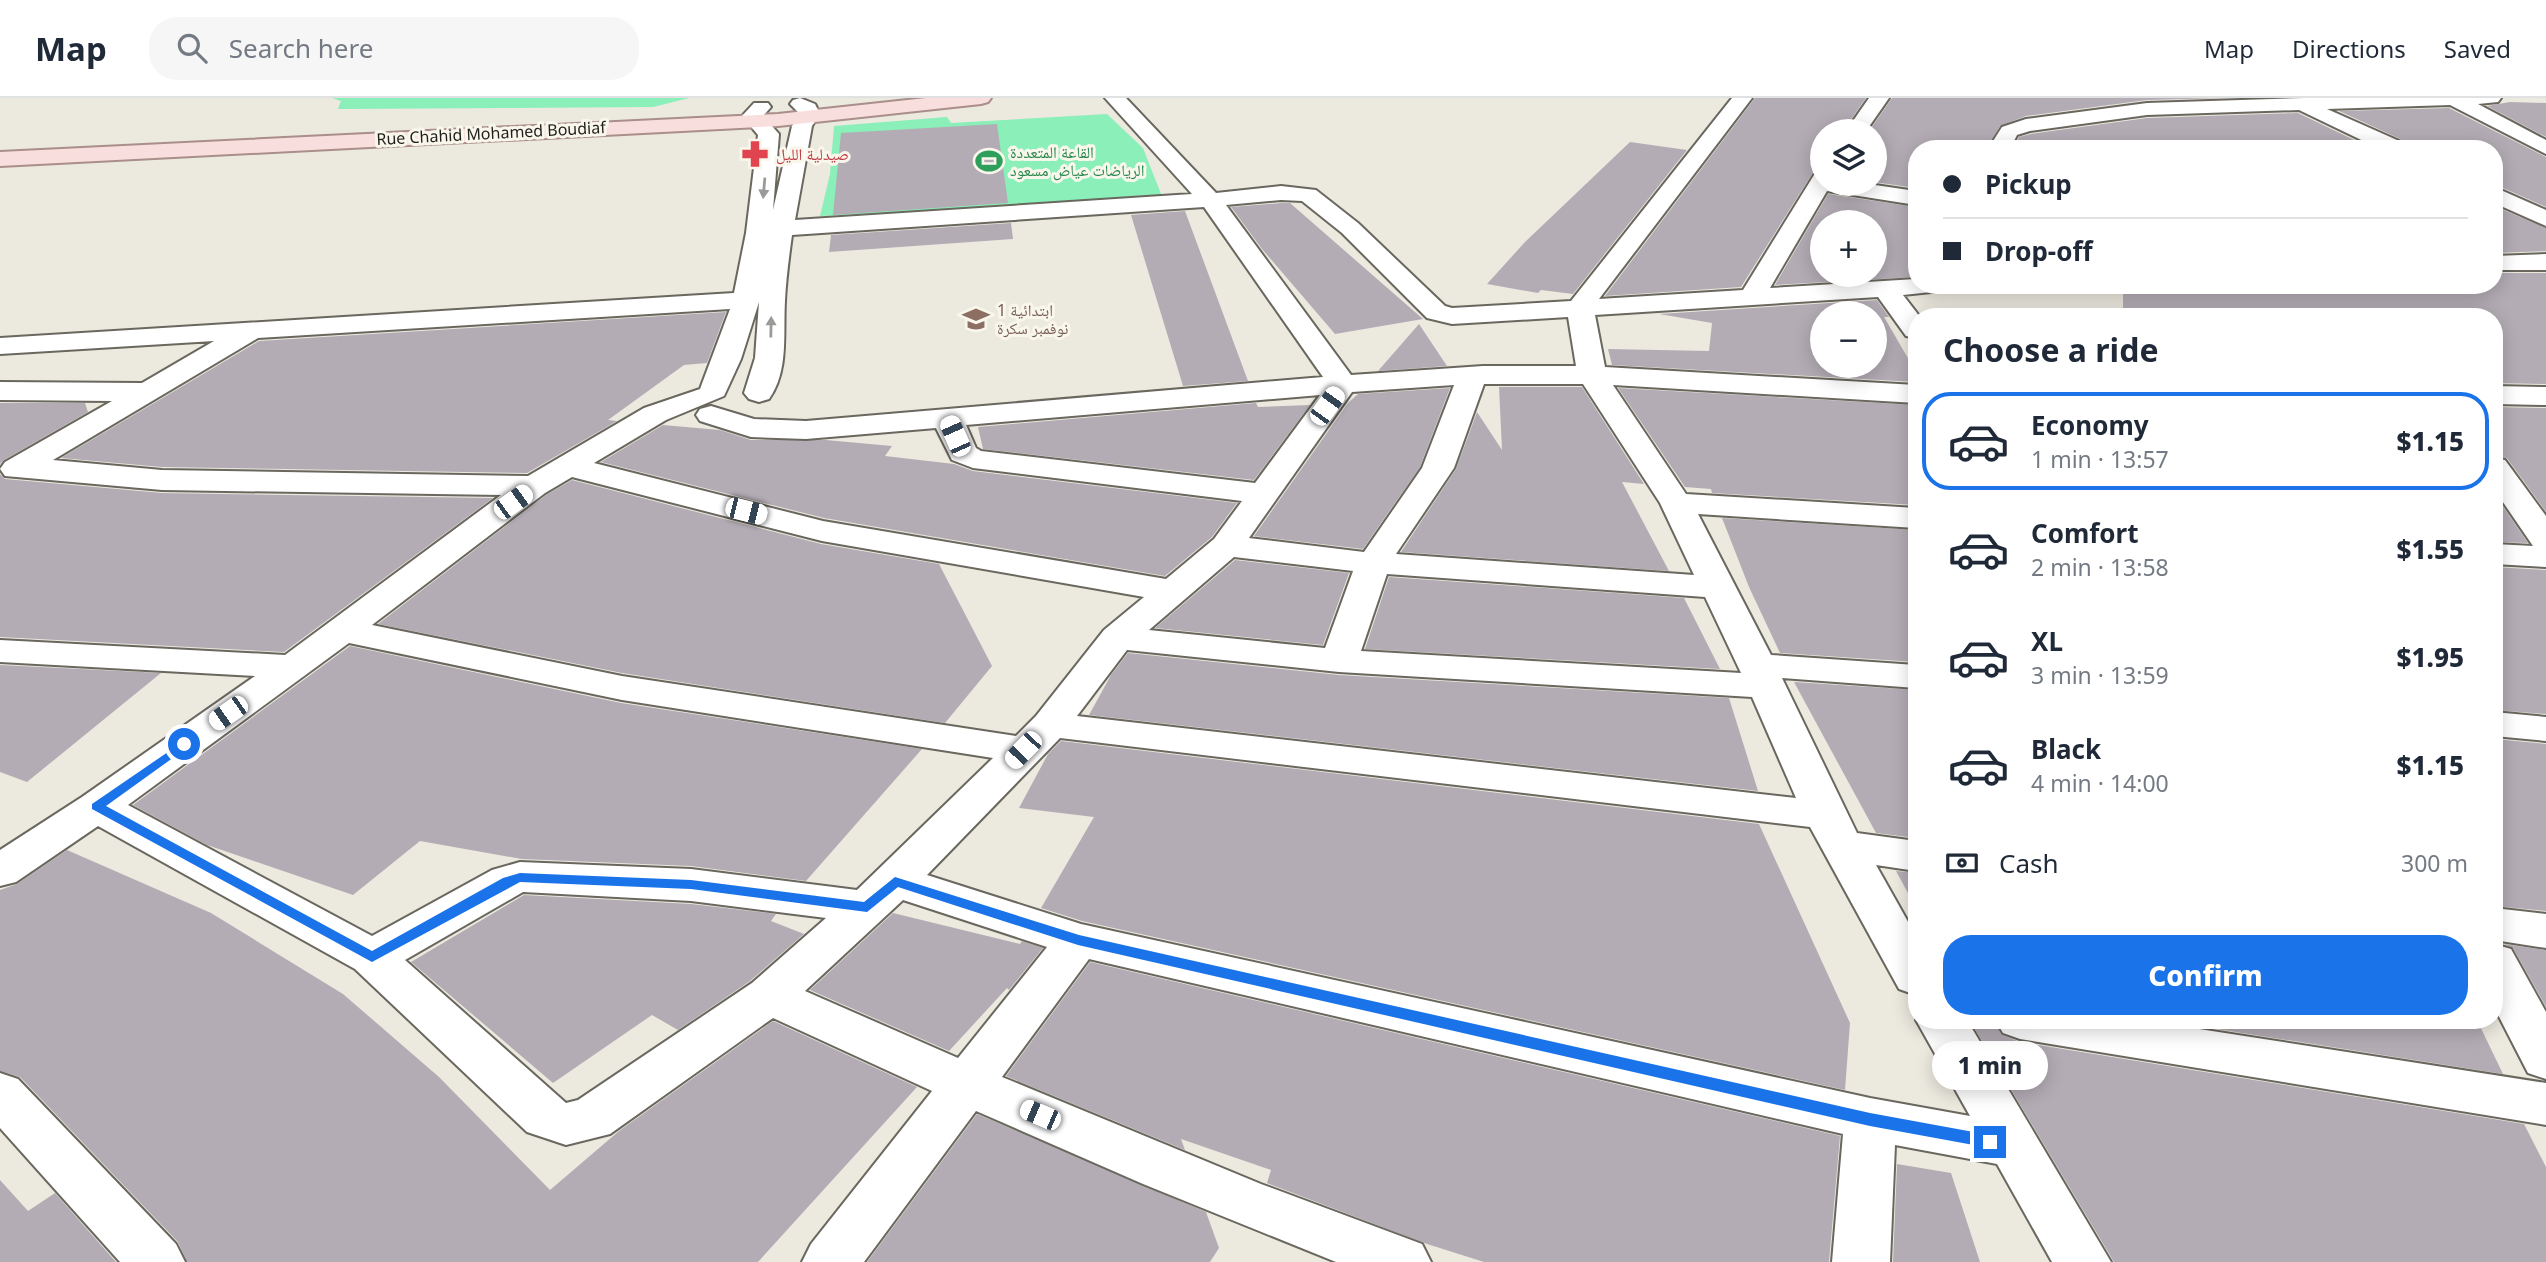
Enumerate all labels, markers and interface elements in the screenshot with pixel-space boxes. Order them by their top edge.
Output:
search box [149,17,639,80]
text: Map [35,26,107,71]
icon: search [173,29,211,67]
text: Search here [229,30,373,66]
text: Map [2204,32,2254,65]
text: Directions [2292,32,2406,65]
text: Saved [2444,32,2511,65]
street label: Rue Chahid Mohamed Boudiaf [376,116,608,150]
map controls [1810,119,1887,378]
button: layers [1810,119,1887,196]
pharmacy icon: صيدلية الليل [740,139,770,169]
place label: القاعة المتعددة الرياضات عياض مسعود [1010,141,1145,181]
place label: صيدلية الليل [776,143,849,165]
sports icon: القاعة المتعددة الرياضات عياض مسعود [974,146,1004,176]
text: Pickup [1985,166,2072,202]
one-way arrow [758,177,769,199]
button: + [1810,210,1887,287]
text: Drop-off [1985,233,2092,269]
place label: ابتدائية 1 نوفمبر سكرة [997,299,1068,339]
button: − [1810,301,1887,378]
school or university icon: ابتدائية 1 نوفمبر سكرة [961,304,991,334]
one-way arrow [766,316,777,338]
text: Choose a ride [1943,328,2159,371]
car [1307,383,1348,429]
text: Economy [2031,407,2149,443]
icon: car [1947,410,2010,473]
car [937,413,974,459]
text: $1.15 [2397,423,2464,459]
text: 1 min · 13:57 [2031,443,2169,475]
car [490,481,537,523]
car [724,496,769,526]
text: Comfort [2031,515,2139,551]
icon: car [1947,518,2010,581]
text: $1.55 [2397,531,2464,567]
text: 2 min · 13:58 [2031,551,2169,583]
text: XL [2031,623,2063,659]
icon: car [1947,626,2010,689]
text: $1.95 [2397,639,2464,675]
text: 3 min · 13:59 [2031,659,2169,691]
car [205,692,252,734]
route start [168,728,200,760]
car [1001,728,1046,772]
text: Black [2031,731,2101,767]
icon: car [1947,734,2010,797]
text: $1.15 [2397,747,2464,783]
text: 4 min · 14:00 [2031,767,2169,799]
icon: cash [1943,844,1981,882]
text: Cash [1999,845,2059,881]
text: 300 m [2401,847,2468,879]
button: Confirm [1943,935,2468,1015]
callout: 1 min [1932,1040,2048,1090]
text: 1 min [1958,1049,2022,1081]
car [1017,1097,1064,1133]
route end [1974,1126,2006,1158]

